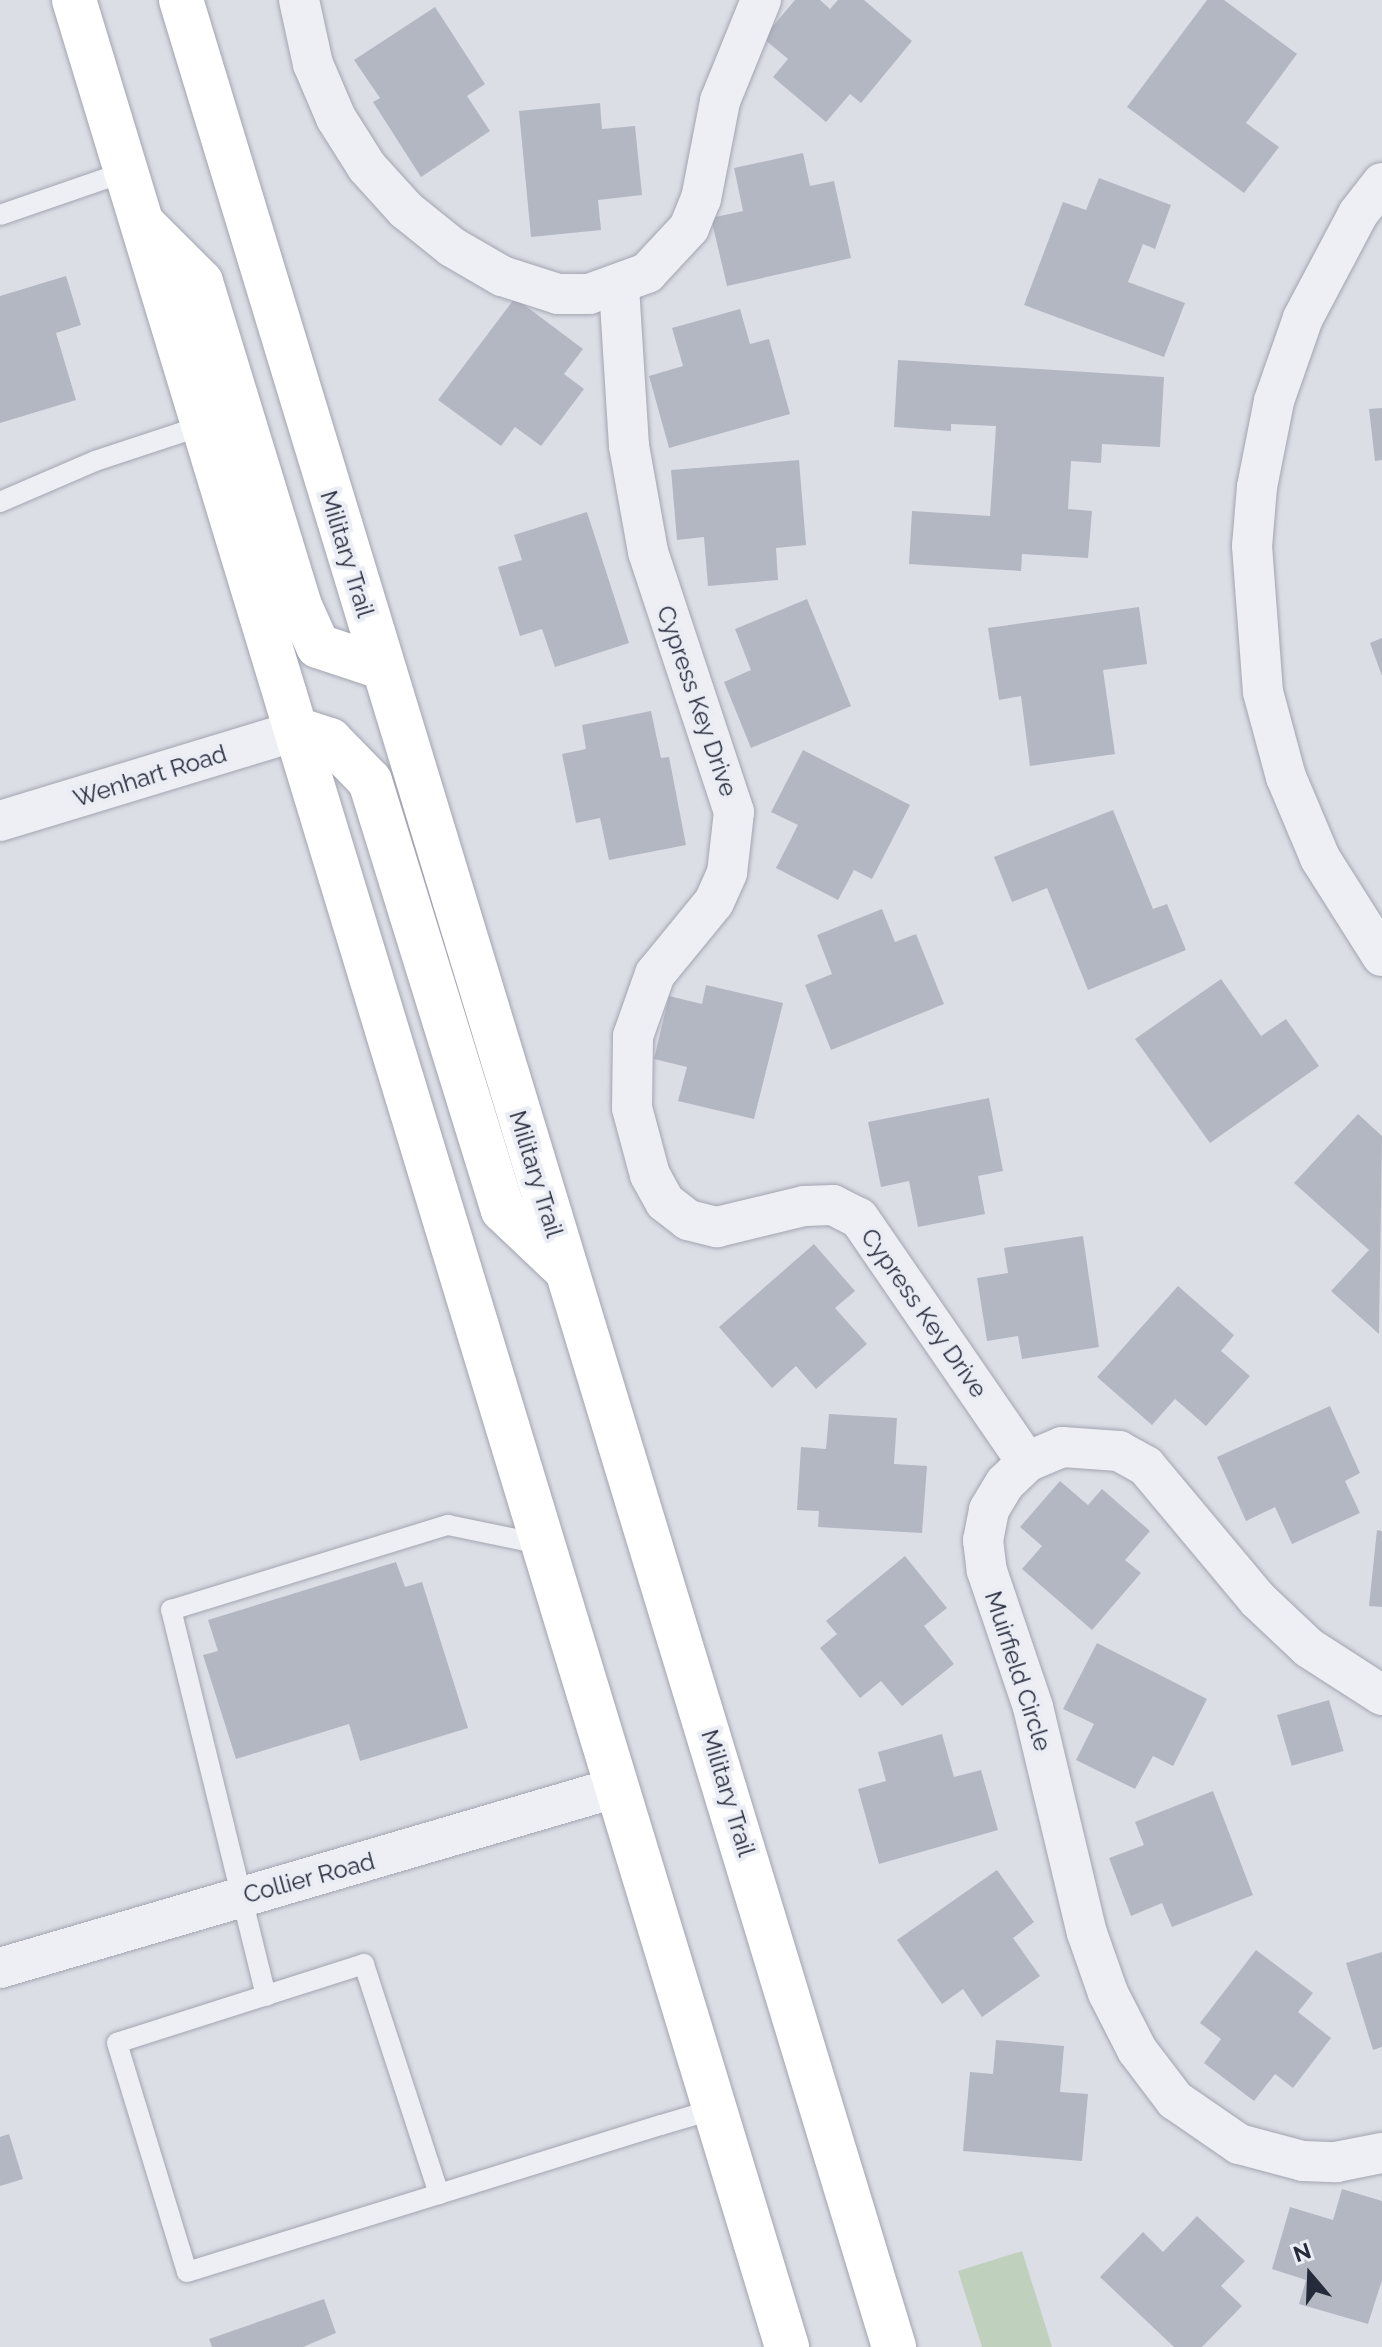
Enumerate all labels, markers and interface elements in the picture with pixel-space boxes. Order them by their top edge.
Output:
street label: Military Trail [314,486,380,622]
street label: Cypress Key Drive [651,602,743,800]
street label: Wenhart Road [70,739,230,813]
street label: Military Trail [503,1106,569,1242]
street label: Cypress Key Drive [855,1223,993,1403]
street label: Muirfield Circle [979,1587,1057,1755]
street label: Military Trail [695,1725,761,1861]
street label: Collier Road [240,1847,378,1909]
north arrow [1270,2235,1350,2315]
text: N [1290,2237,1314,2267]

